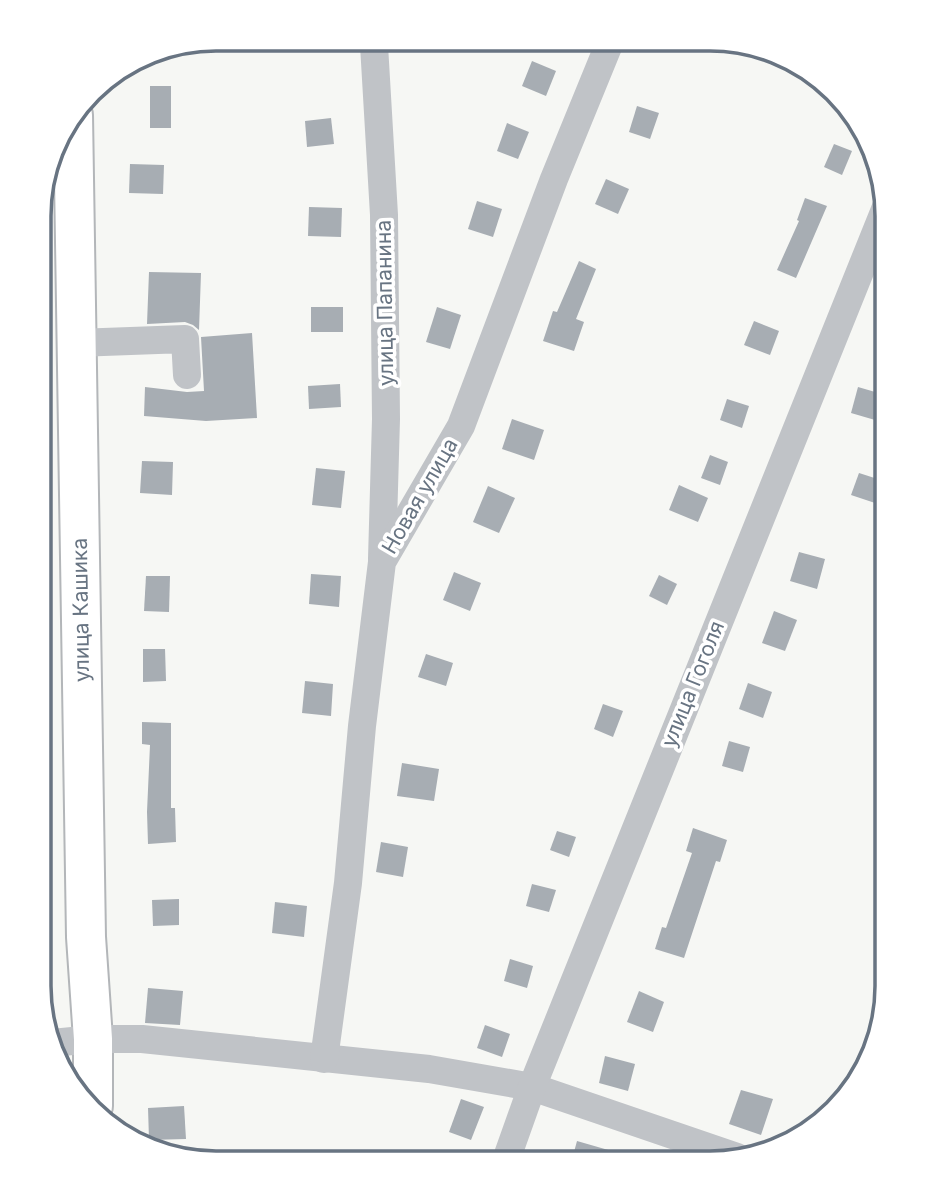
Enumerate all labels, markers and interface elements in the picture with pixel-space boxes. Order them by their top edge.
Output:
street label: улица Папанина [371,220,398,386]
street label: Новая улица [376,434,463,558]
street label: улица Кашика [67,538,94,682]
street label: улица Гоголя [656,617,729,751]

